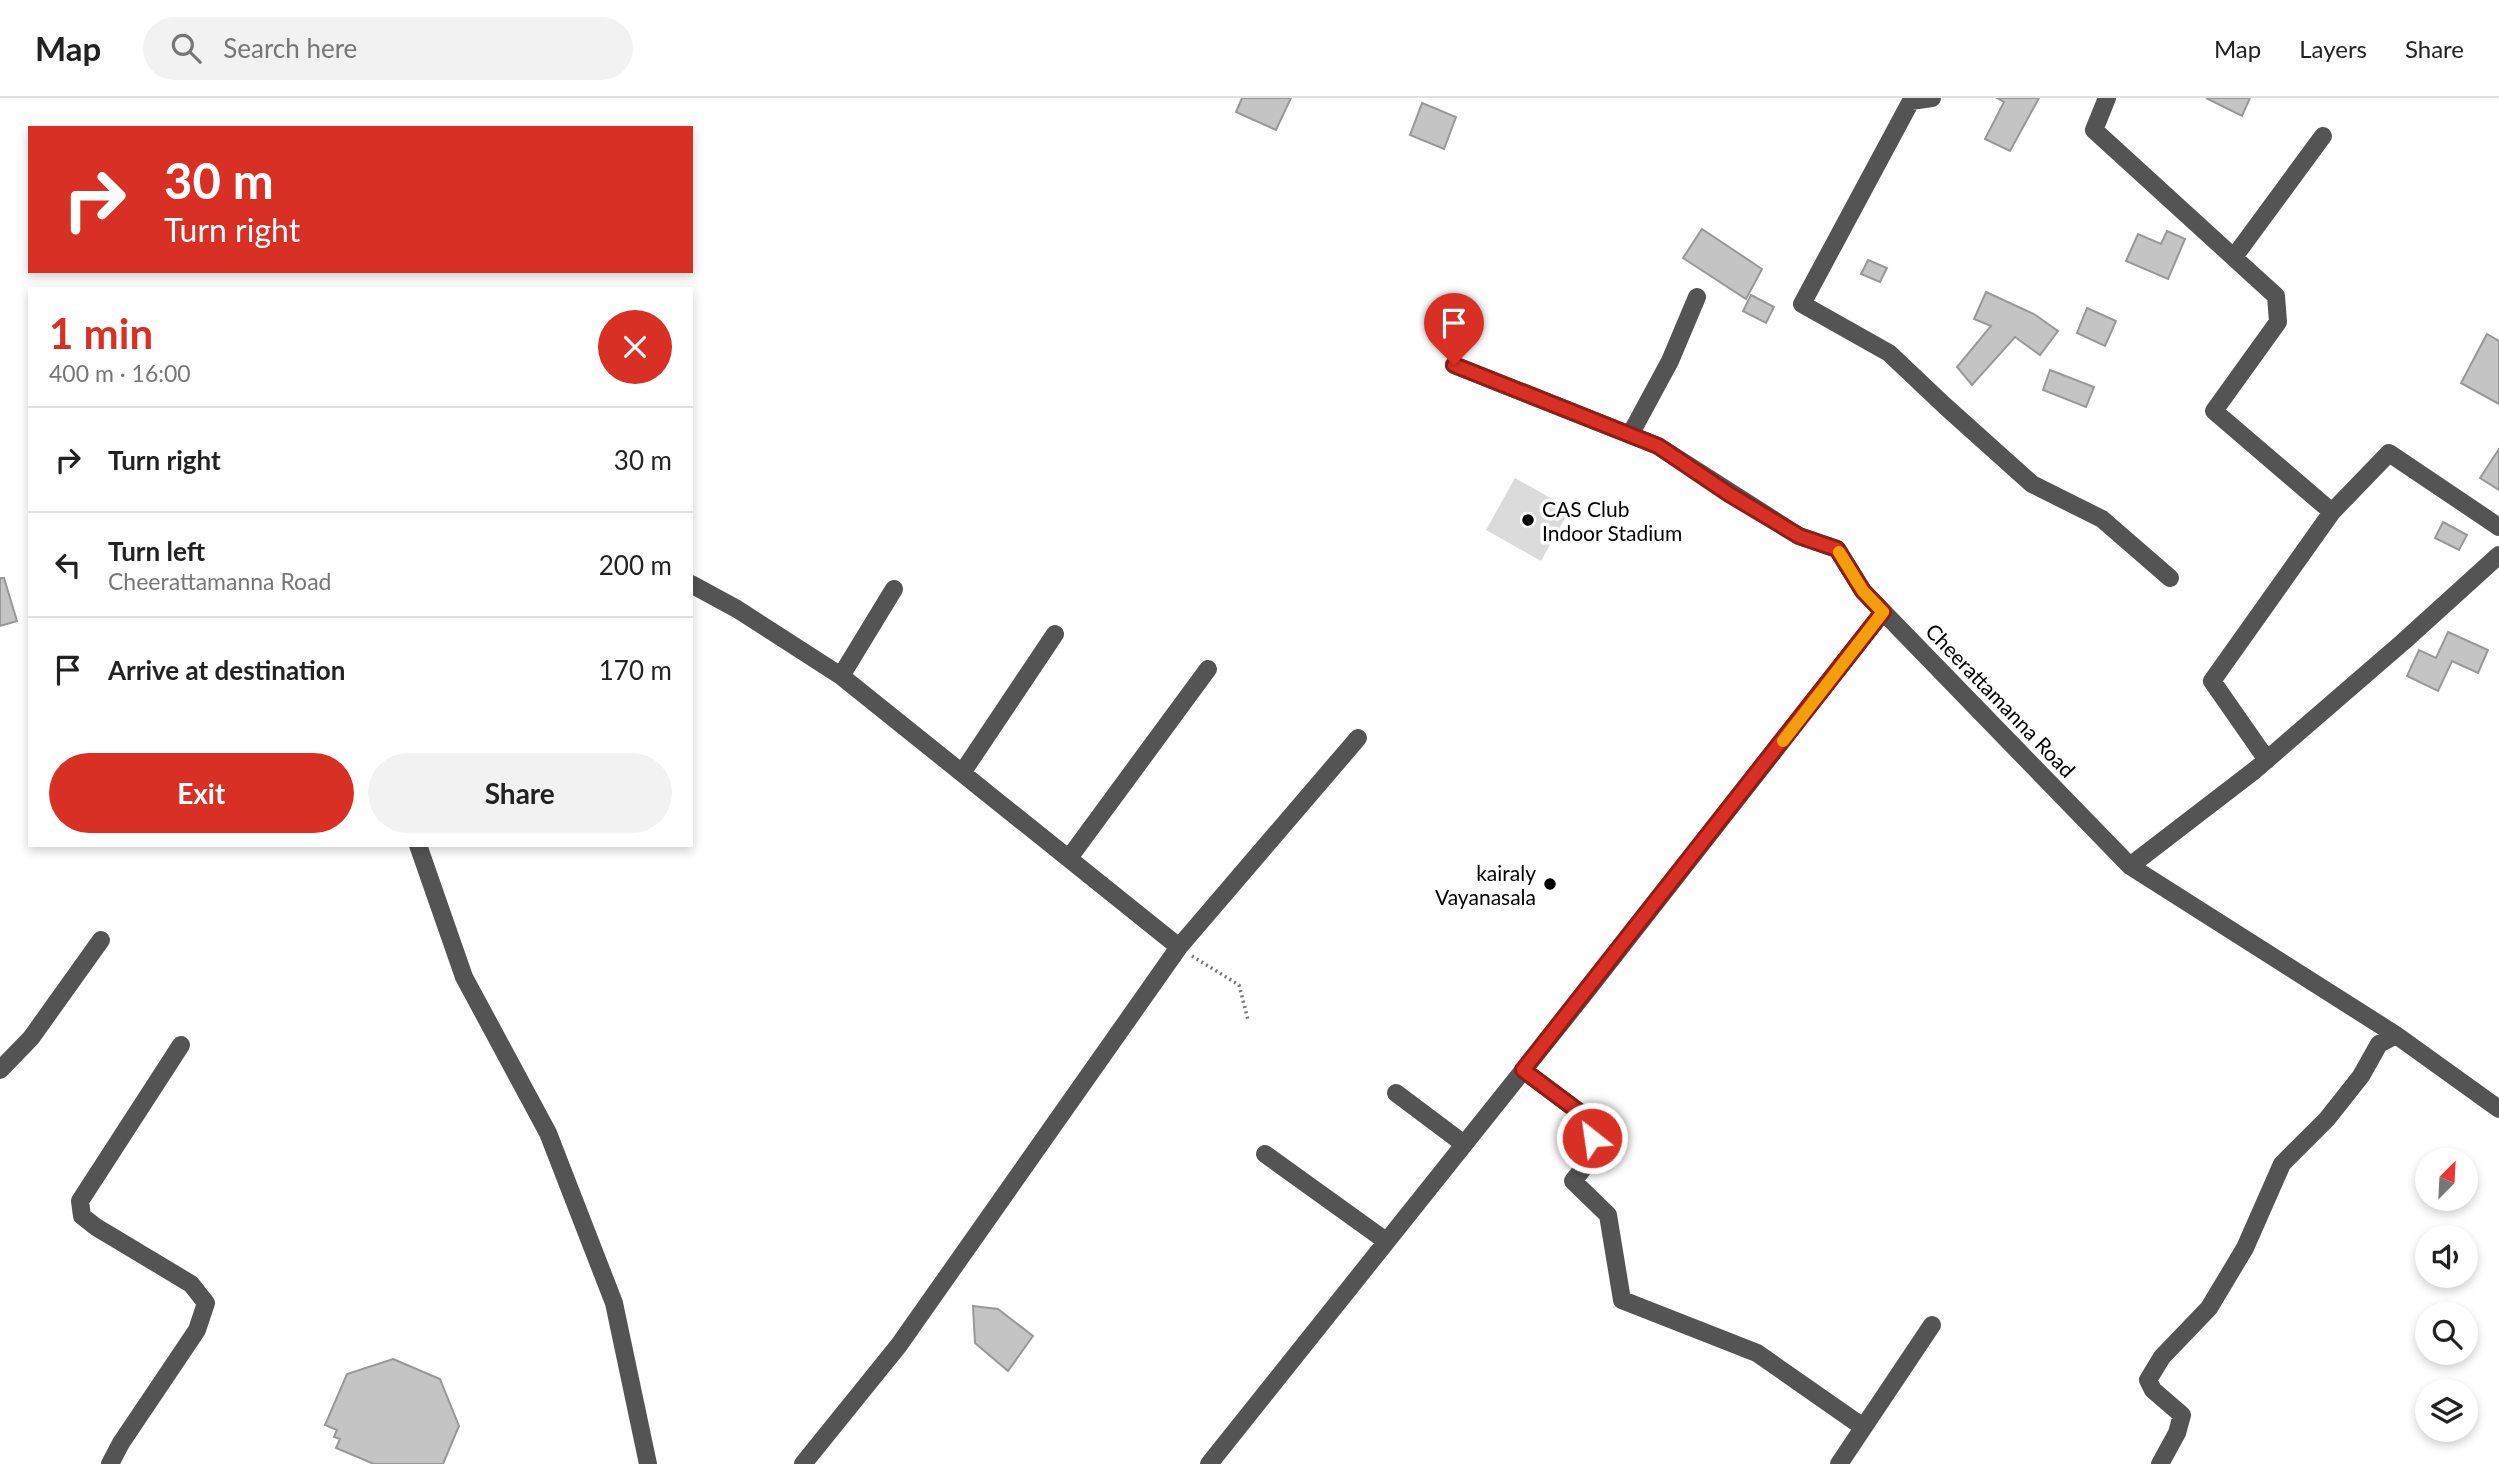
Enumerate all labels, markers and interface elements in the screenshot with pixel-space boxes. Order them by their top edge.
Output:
search box [143,17,633,80]
text: Map [35,28,101,68]
icon: search [167,29,205,67]
text: Search here [223,32,357,64]
text: Map [2214,34,2261,63]
text: Layers [2299,34,2367,63]
text: Share [2405,34,2464,63]
text: 30 m [164,151,274,209]
icon: right [49,154,140,245]
text: Turn right [164,210,300,249]
pin [1424,293,1484,365]
icon: arrive [1435,304,1473,342]
text: 1 min [49,308,153,358]
button: close [598,310,672,384]
text: 400 m · 16:00 [49,359,191,387]
icon: right [49,441,87,479]
text: Turn right [108,444,221,476]
text: 30 m [614,444,672,476]
place label: CAS Club Indoor Stadium [1542,496,1682,545]
marker: CAS Club Indoor Stadium [1520,512,1536,528]
text: Turn left [108,535,205,567]
icon: left [49,546,87,584]
text: 200 m [599,549,672,581]
text: Cheerattamanna Road [108,567,331,595]
street label: Cheerattamanna Road [1921,618,2081,782]
icon: arrive [49,651,87,689]
text: Arrive at destination [108,654,345,686]
text: 170 m [599,654,672,686]
button: Exit [49,753,354,833]
button: Share [368,753,672,833]
place label: kairaly Vayanasala [1435,860,1536,909]
marker: kairaly Vayanasala [1542,876,1558,892]
position arrow [1555,1101,1629,1175]
north arrow [2415,1148,2478,1211]
map controls [2415,1148,2478,1442]
button: sound [2415,1225,2478,1288]
button: search [2415,1302,2478,1365]
button: layers [2415,1379,2478,1442]

